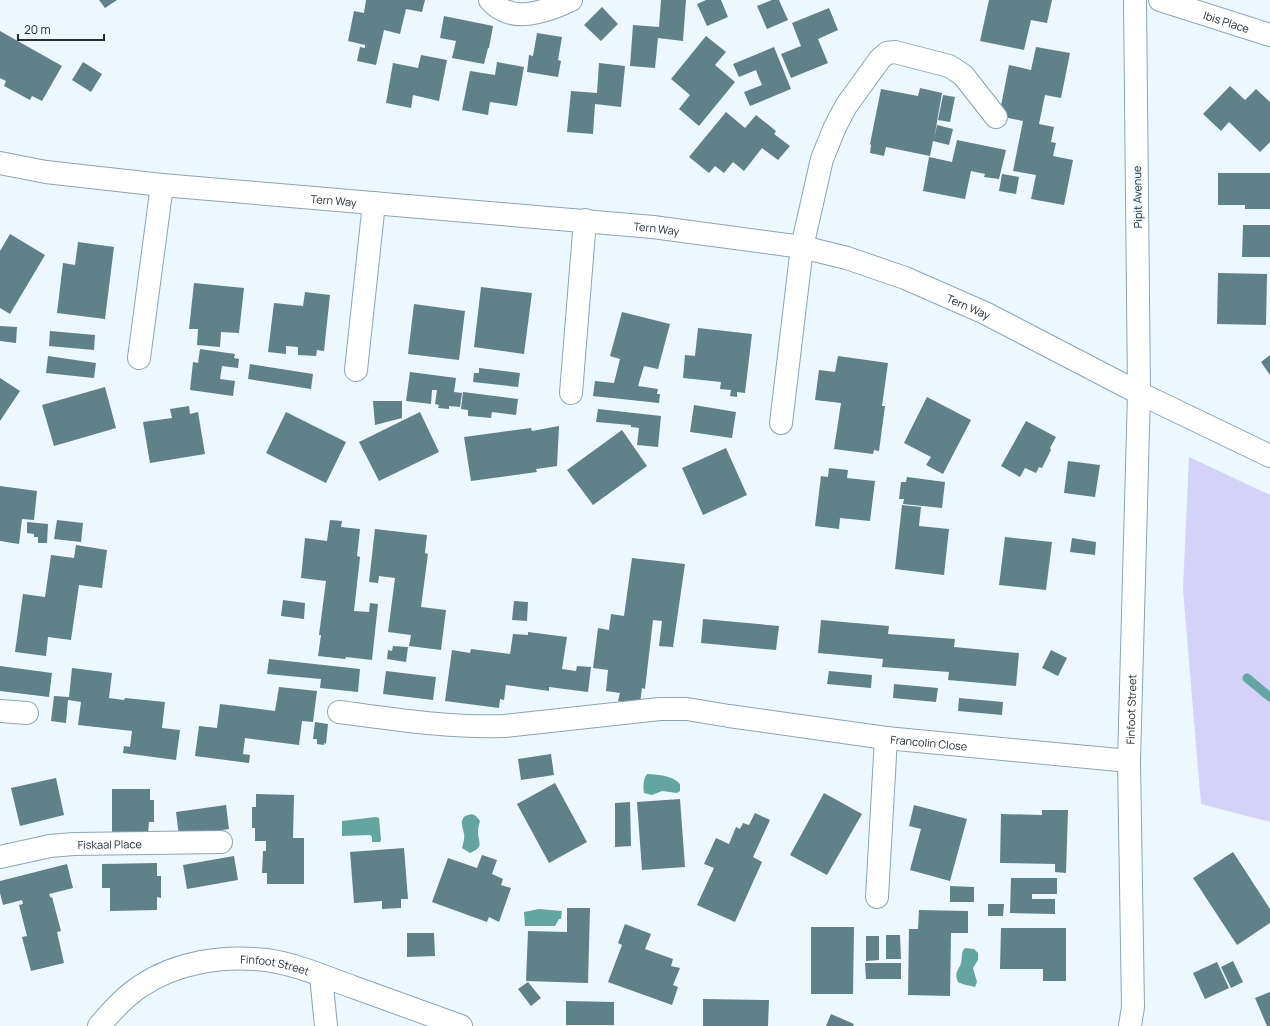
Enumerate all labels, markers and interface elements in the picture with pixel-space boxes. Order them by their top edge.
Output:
street label: Ibis Place [1202,7,1252,36]
scale bar [18,16,104,42]
text: 20 m [24,21,51,38]
street label: Pipit Avenue [1129,165,1145,228]
street label: Tern Way [310,190,358,209]
street label: Tern Way [633,218,681,238]
street label: Tern Way [945,290,993,322]
street label: Finfoot Street [1122,674,1139,745]
street label: Francolin Close [890,731,969,753]
street label: Fiskaal Place [78,836,142,851]
street label: Finfoot Street [240,951,312,978]

